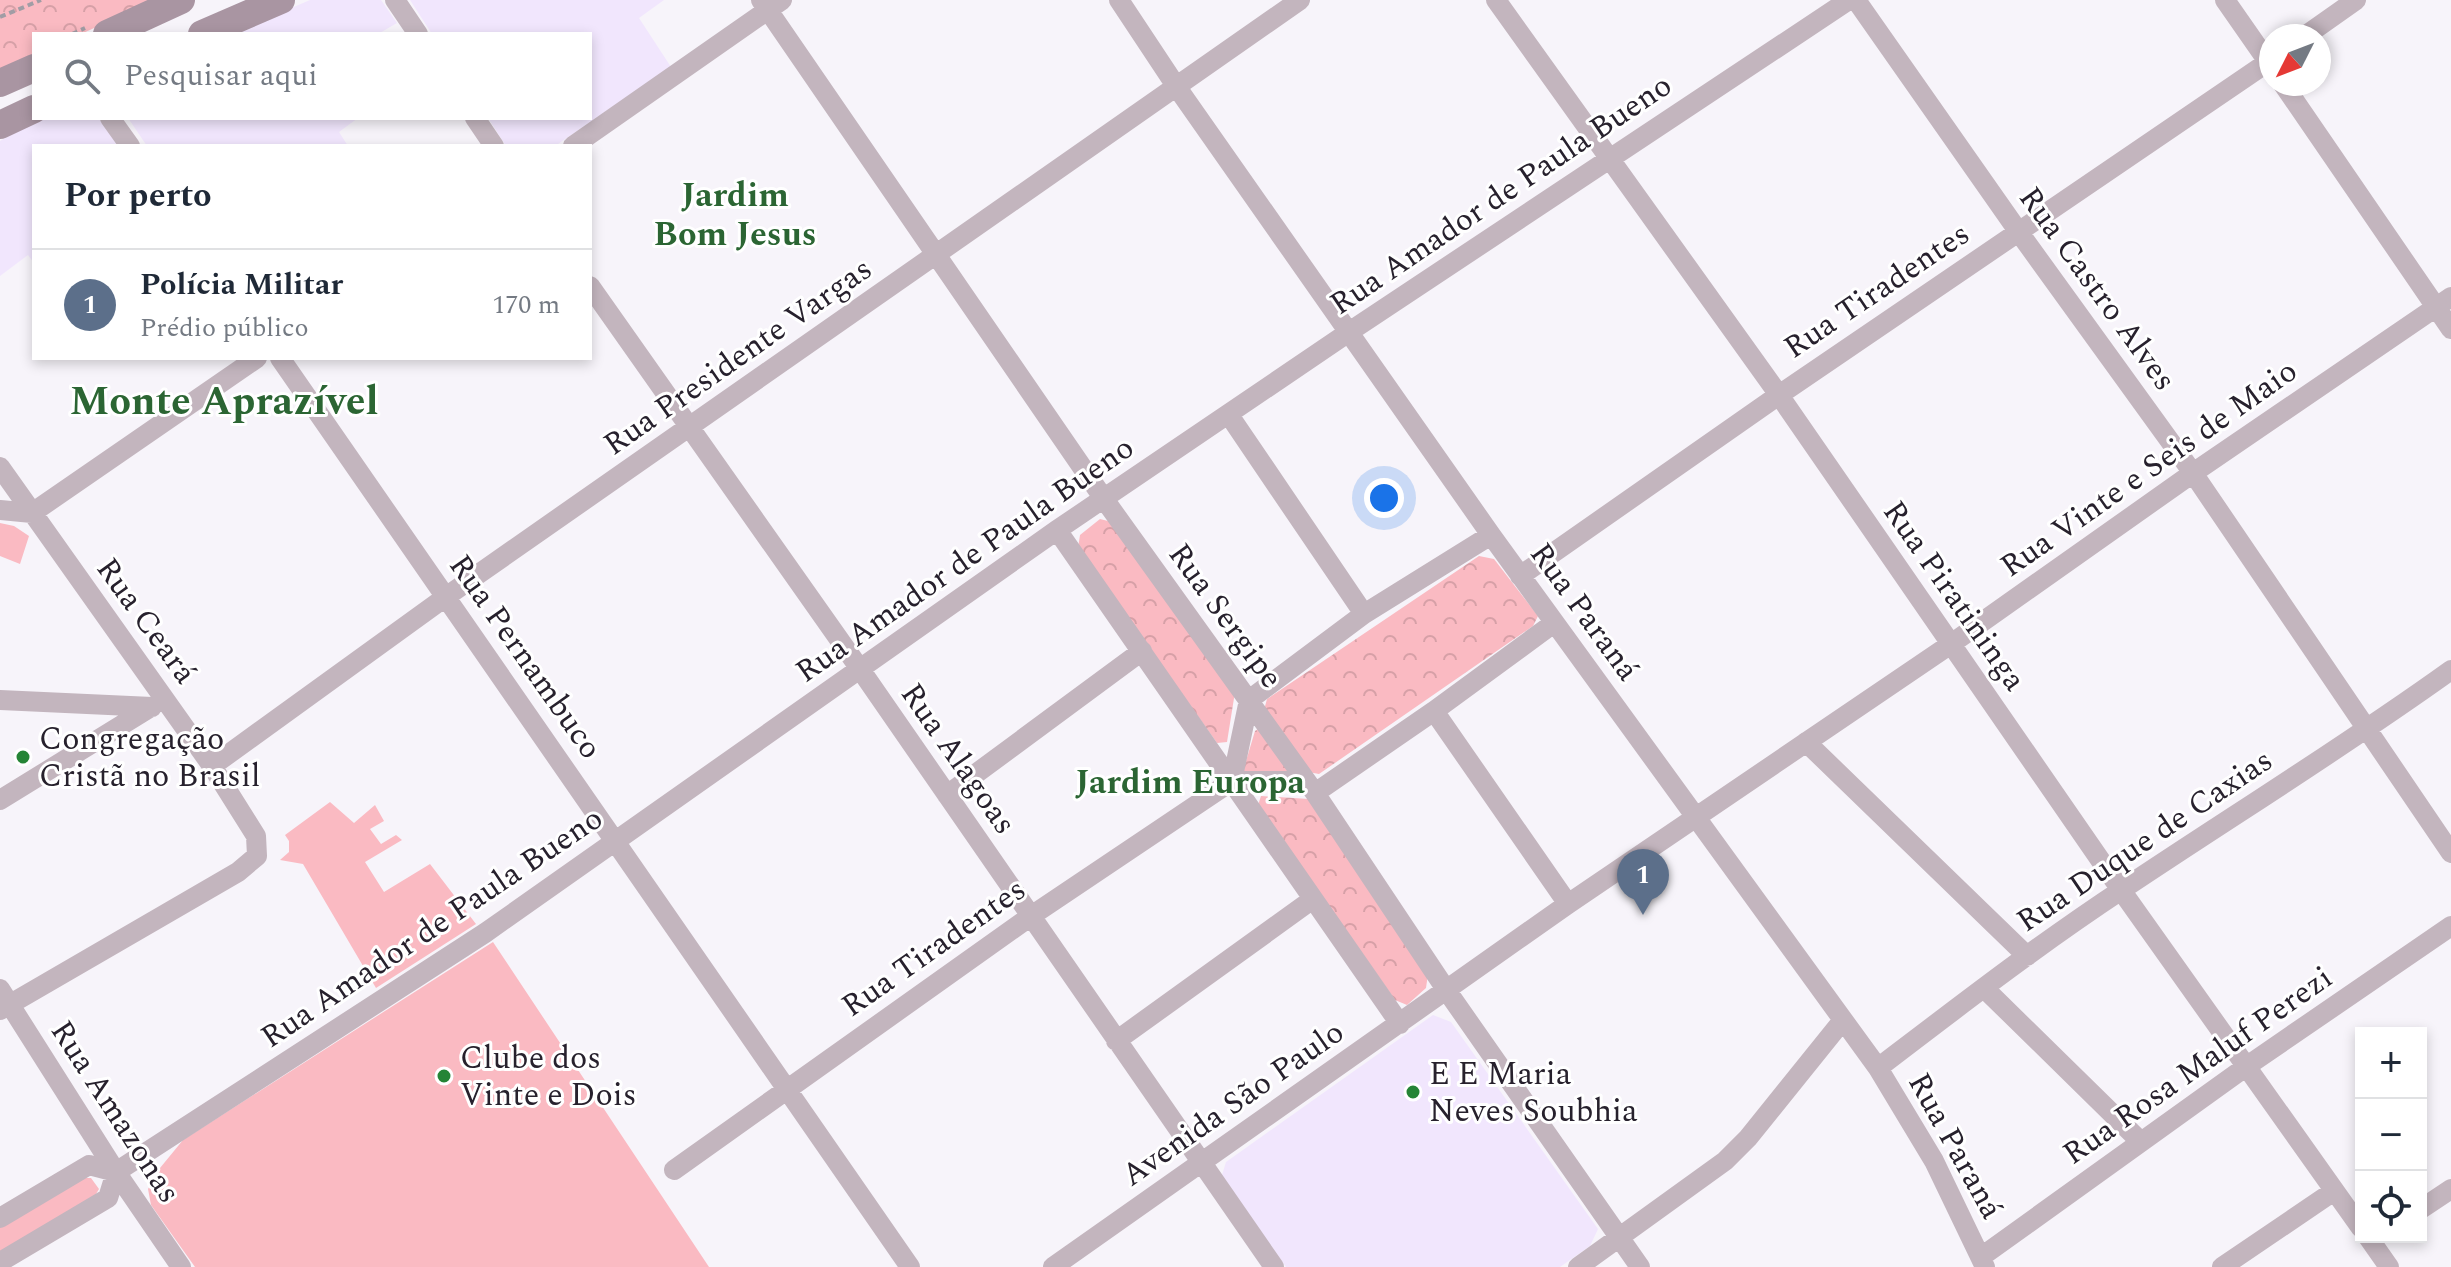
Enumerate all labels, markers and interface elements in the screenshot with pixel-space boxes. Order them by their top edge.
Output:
north arrow [2259,24,2331,96]
search box [32,32,592,120]
text: Pesquisar aqui [124,53,318,99]
icon: search [60,54,104,98]
street label: Rua Amador de Paula Bueno [1320,62,1682,328]
text: Por perto [64,170,212,222]
district label: Jardim Bom Jesus [653,170,817,261]
street label: Rua Castro Alves [2006,176,2188,402]
street label: Rua Tiradentes [1774,210,1980,372]
street label: Rua Presidente Vargas [593,246,883,468]
text: Polícia Militar [140,262,343,308]
text: 1 [83,285,97,325]
text: 170 m [492,285,560,325]
text: Prédio público [140,308,309,348]
street label: Rua Vinte e Seis de Maio [1990,348,2308,590]
district label: Monte Aprazível [69,372,379,433]
street label: Rua Amador de Paula Bueno [786,424,1144,696]
your location [1364,478,1404,518]
street label: Rua Piratininga [1870,491,2038,702]
street label: Rua Paraná [1517,532,1651,692]
street label: Rua Sergipe [1155,533,1295,699]
street label: Rua Pernambuco [436,544,614,770]
street label: Rua Ceará [83,548,209,695]
street label: Rua Alagoas [888,673,1028,845]
place label: Congregação Cristã no Brasil [39,715,260,801]
street label: Rua Duque de Caxias [2007,737,2283,945]
marker: Congregação Cristã no Brasil [14,748,32,766]
district label: Jardim Europa [1075,757,1306,809]
street label: Rua Amador de Paula Bueno [251,795,613,1061]
pin: 1 [1617,849,1669,915]
street label: Rua Tiradentes [832,866,1036,1030]
street label: Rua Rosa Maluf Perezi [2053,954,2343,1178]
street label: Avenida São Paulo [1112,1009,1354,1199]
street label: Rua Amazonas [37,1011,193,1213]
map controls [2355,1027,2427,1243]
button: + [2355,1027,2427,1099]
place label: Clube dos Vinte e Dois [460,1034,637,1120]
place label: E E Maria Neves Soubhia [1429,1050,1638,1136]
street label: Rua Paraná [1895,1064,2016,1229]
marker: Clube dos Vinte e Dois [435,1067,453,1085]
marker: E E Maria Neves Soubhia [1404,1083,1422,1101]
button: − [2355,1099,2427,1171]
button: locate [2355,1171,2427,1243]

